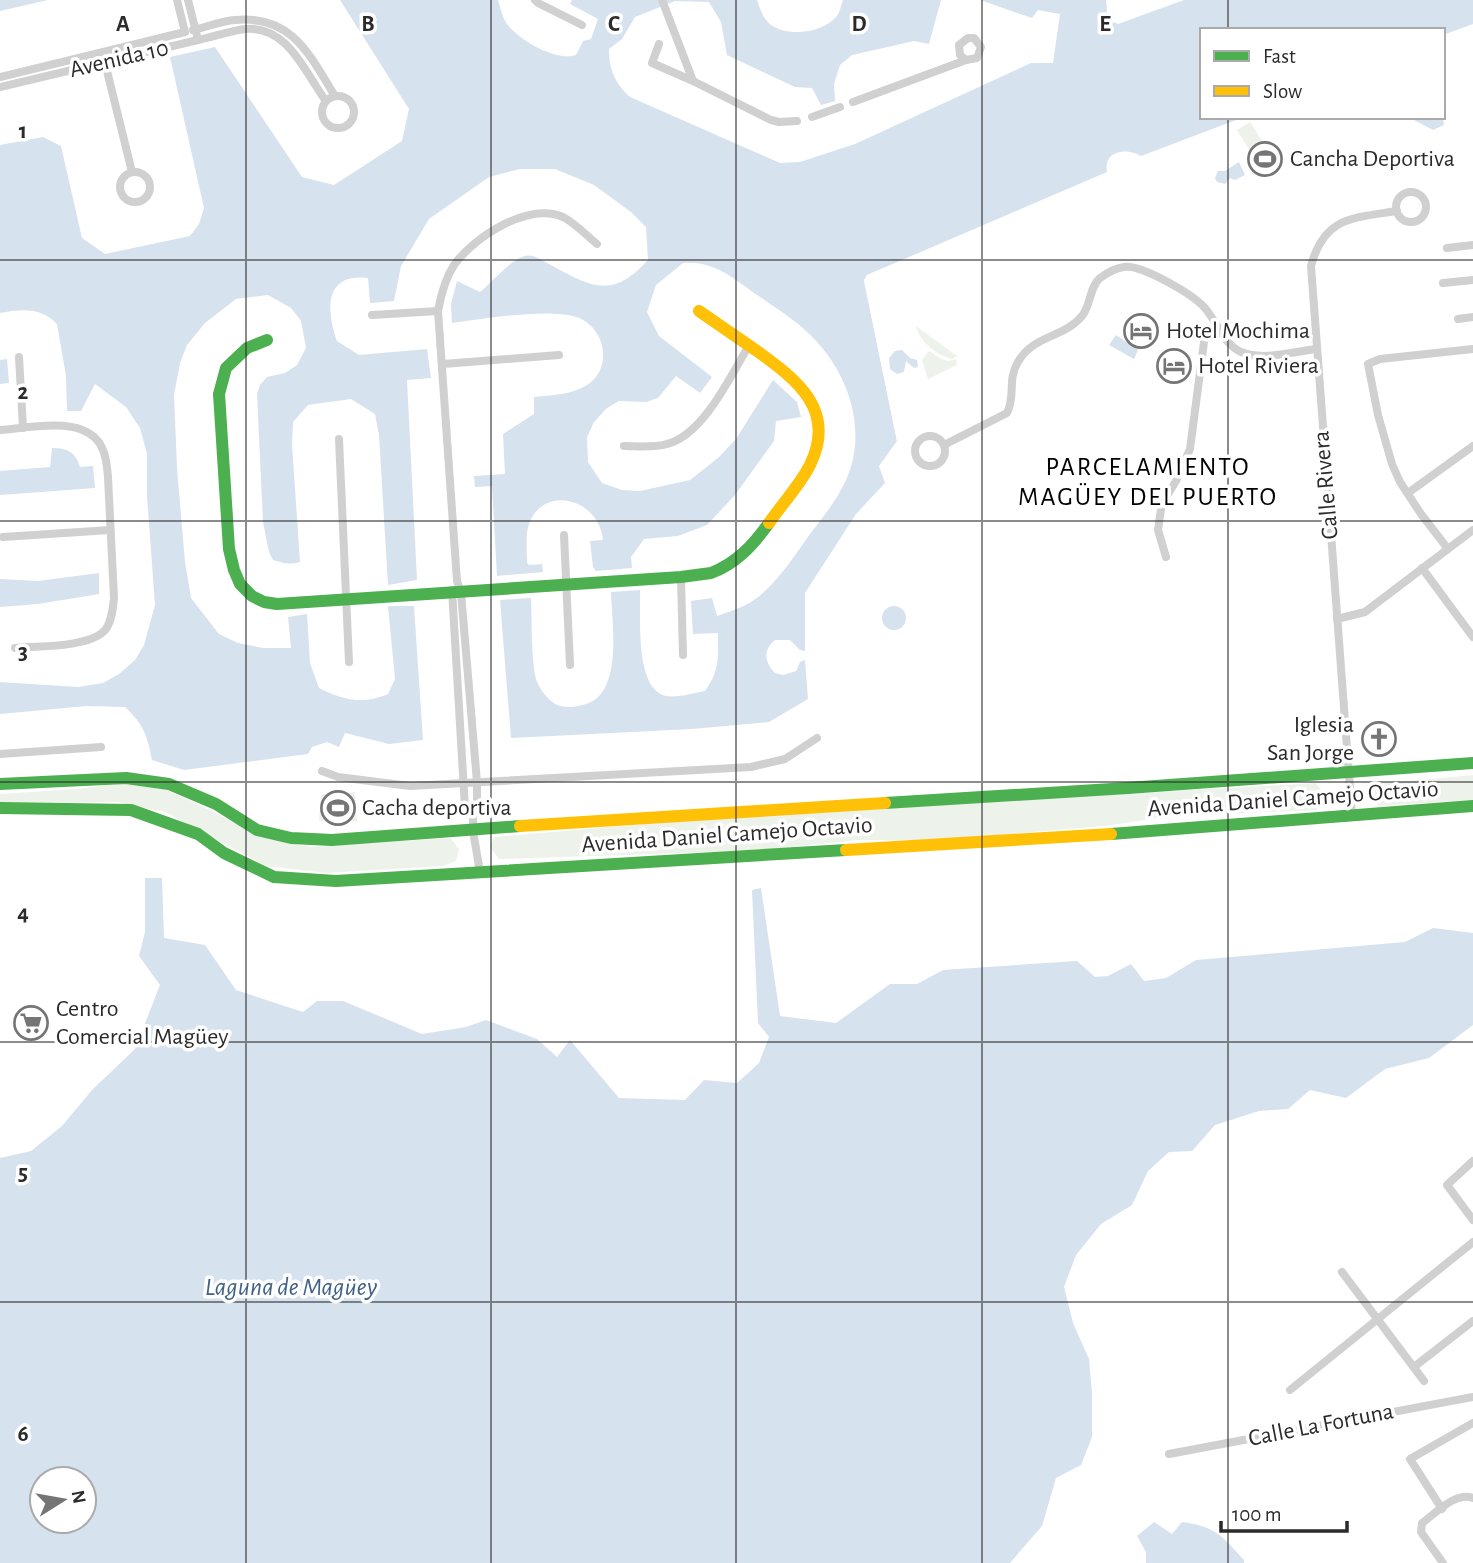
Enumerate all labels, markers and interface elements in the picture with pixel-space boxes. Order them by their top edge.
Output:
text: A [116,13,130,36]
text: B [361,13,375,36]
text: C [608,13,620,36]
text: D [851,13,867,36]
text: E [1099,13,1111,36]
legend [1200,28,1445,119]
street label: Avenida 10 [67,36,171,82]
text: Fast [1263,46,1296,67]
text: Slow [1263,81,1302,102]
text: 1 [19,120,27,143]
sports icon: Cancha Deportiva [1246,140,1284,178]
place label: Cancha Deportiva [1290,147,1455,171]
hotel icon: Hotel Mochima [1122,312,1160,350]
place label: Hotel Mochima [1166,319,1310,343]
hotel icon: Hotel Riviera [1155,347,1193,385]
place label: Hotel Riviera [1198,354,1319,378]
text: 2 [18,381,29,404]
street label: Calle Rivera [1309,430,1343,540]
district label: PARCELAMIENTO MAGÜEY DEL PUERTO [1018,454,1278,510]
text: 3 [18,641,28,664]
place label: Iglesia San Jorge [1267,713,1354,765]
church icon: Iglesia San Jorge [1360,720,1398,758]
street label: Avenida Daniel Camejo Octavio [1147,777,1439,821]
sports icon: Cacha deportiva [319,789,357,827]
place label: Cacha deportiva [362,796,512,820]
street label: Avenida Daniel Camejo Octavio [581,813,873,857]
text: 4 [17,902,29,925]
place label: Centro Comercial Magüey [56,997,229,1049]
supermarket icon: Centro Comercial Magüey [12,1004,50,1042]
text: 5 [18,1162,28,1185]
water label: Laguna de Magüey [205,1274,377,1300]
street label: Calle La Fortuna [1246,1399,1396,1451]
text: 6 [17,1423,29,1446]
north arrow [28,1465,98,1535]
text: N [68,1489,89,1505]
scale bar [1221,1490,1347,1534]
text: 100 m [1232,1504,1282,1525]

